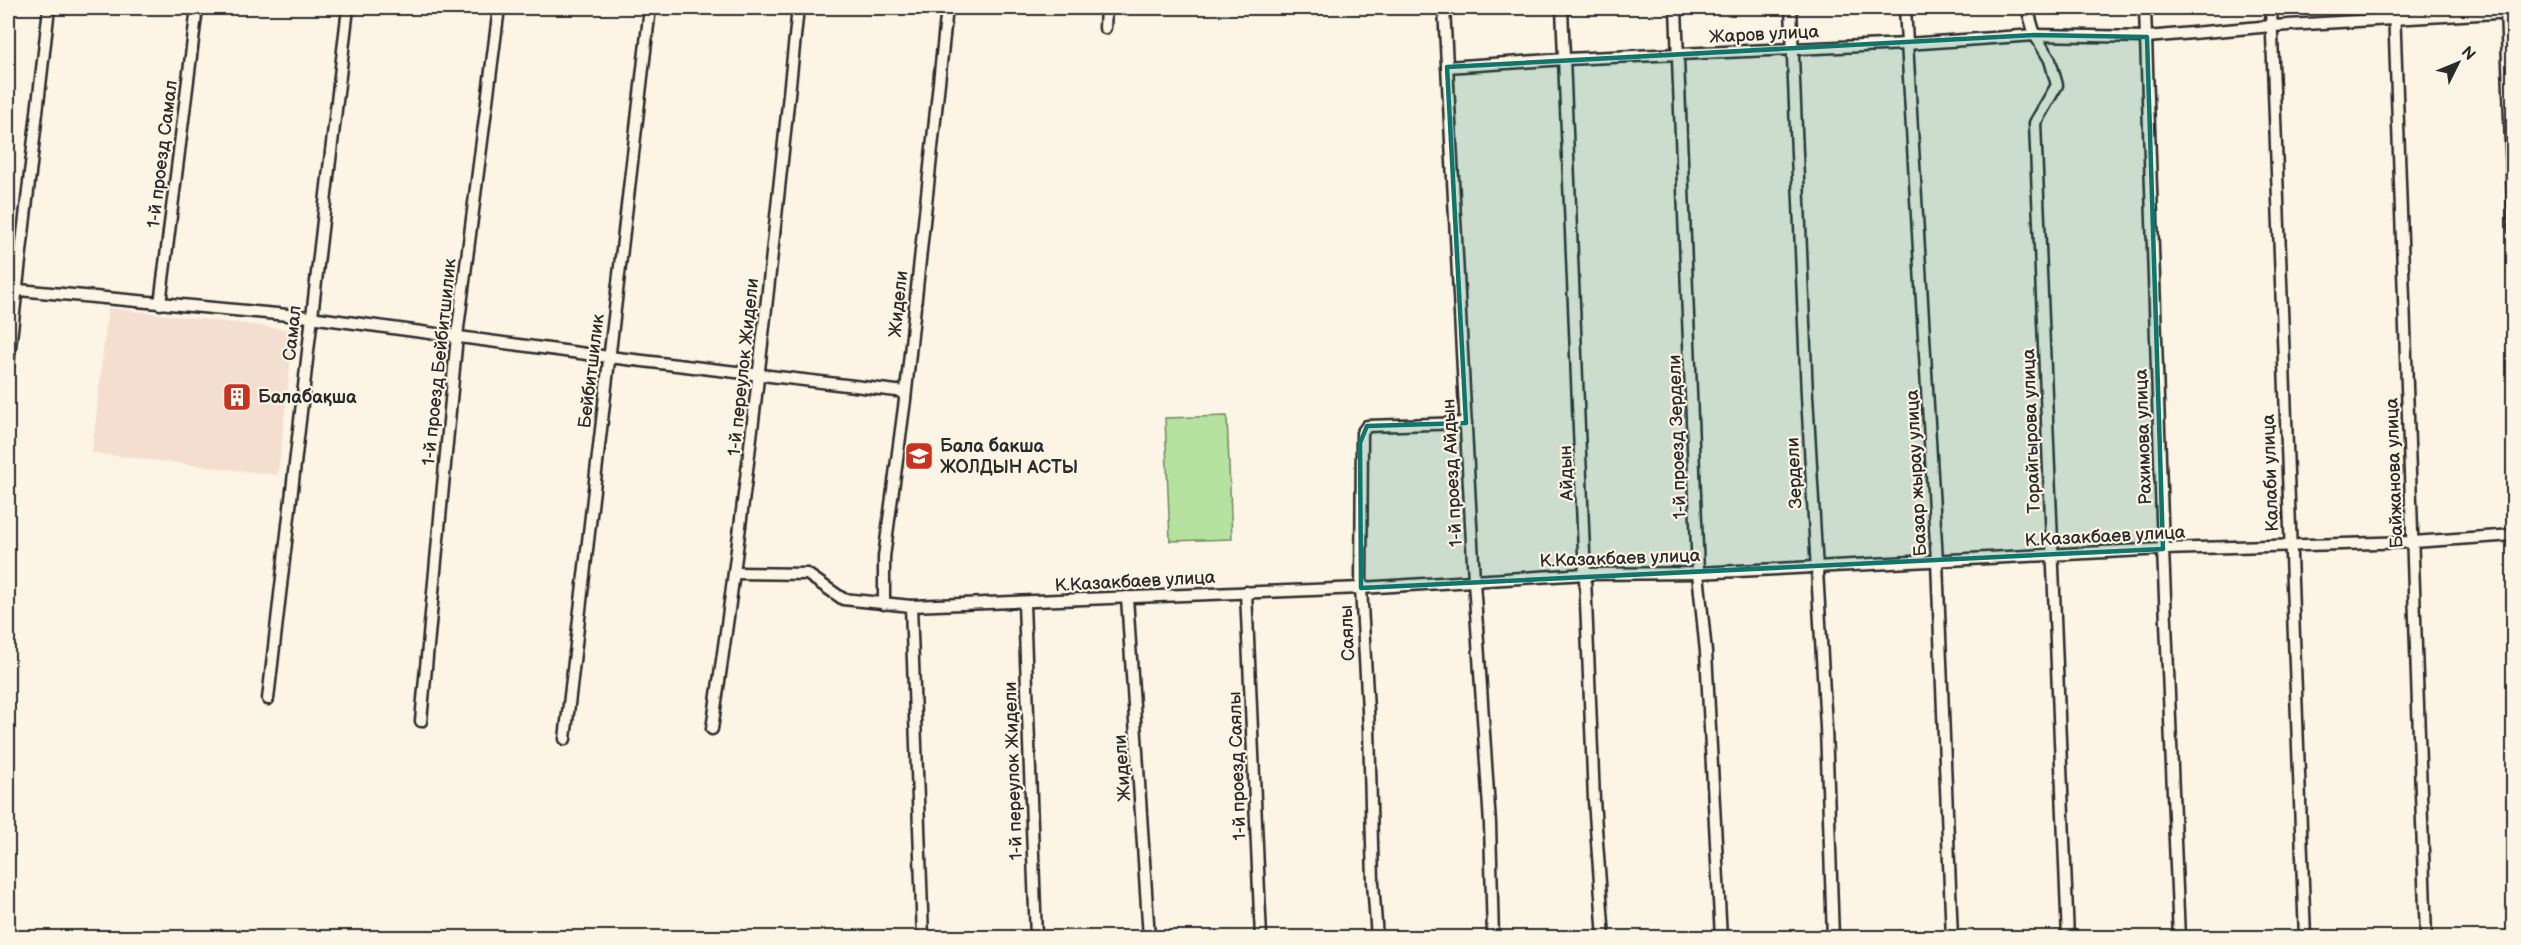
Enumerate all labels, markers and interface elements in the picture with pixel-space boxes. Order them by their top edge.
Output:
street label: Жаров улица [1709,21,1820,48]
north arrow [2428,33,2488,93]
text: N [2457,43,2479,65]
street label: 1-й проезд Самал [143,79,182,229]
street label: 1-й проезд Бейбитшилик [418,257,461,467]
street label: Жидели [885,270,912,338]
street label: 1-й переулок Жидели [724,277,763,457]
street label: Самал [279,304,306,362]
street label: Бейбитшилик [574,312,609,429]
street label: Торайгырова улица [2018,348,2045,514]
street label: 1-й проезд Зердели [1664,354,1691,520]
street label: Рахимова улица [2131,368,2156,505]
building icon: Балабақша [221,381,253,413]
place label: Балабақша [258,387,357,408]
street label: Базар жырау улица [1902,389,1931,557]
street label: Байжанова улица [2381,397,2408,549]
street label: 1-й проезд Айдын [1438,398,1467,548]
street label: Калаби улица [2258,413,2283,532]
place label: Бала бакша ЖОЛДЫН АСТЫ [940,436,1078,478]
street label: Зердели [1782,437,1807,509]
school or university icon: Бала бакша ЖОЛДЫН АСТЫ [903,440,935,472]
street label: Айдын [1555,445,1578,502]
street label: К.Казакбаев улица [2024,522,2186,551]
street label: К.Казакбаев улица [1539,545,1701,572]
street label: К.Казакбаев улица [1054,567,1216,596]
street label: Саялы [1336,604,1359,661]
street label: 1-й переулок Жидели [1000,681,1027,861]
street label: 1-й проезд Саялы [1224,691,1251,841]
street label: Жидели [1110,734,1135,802]

